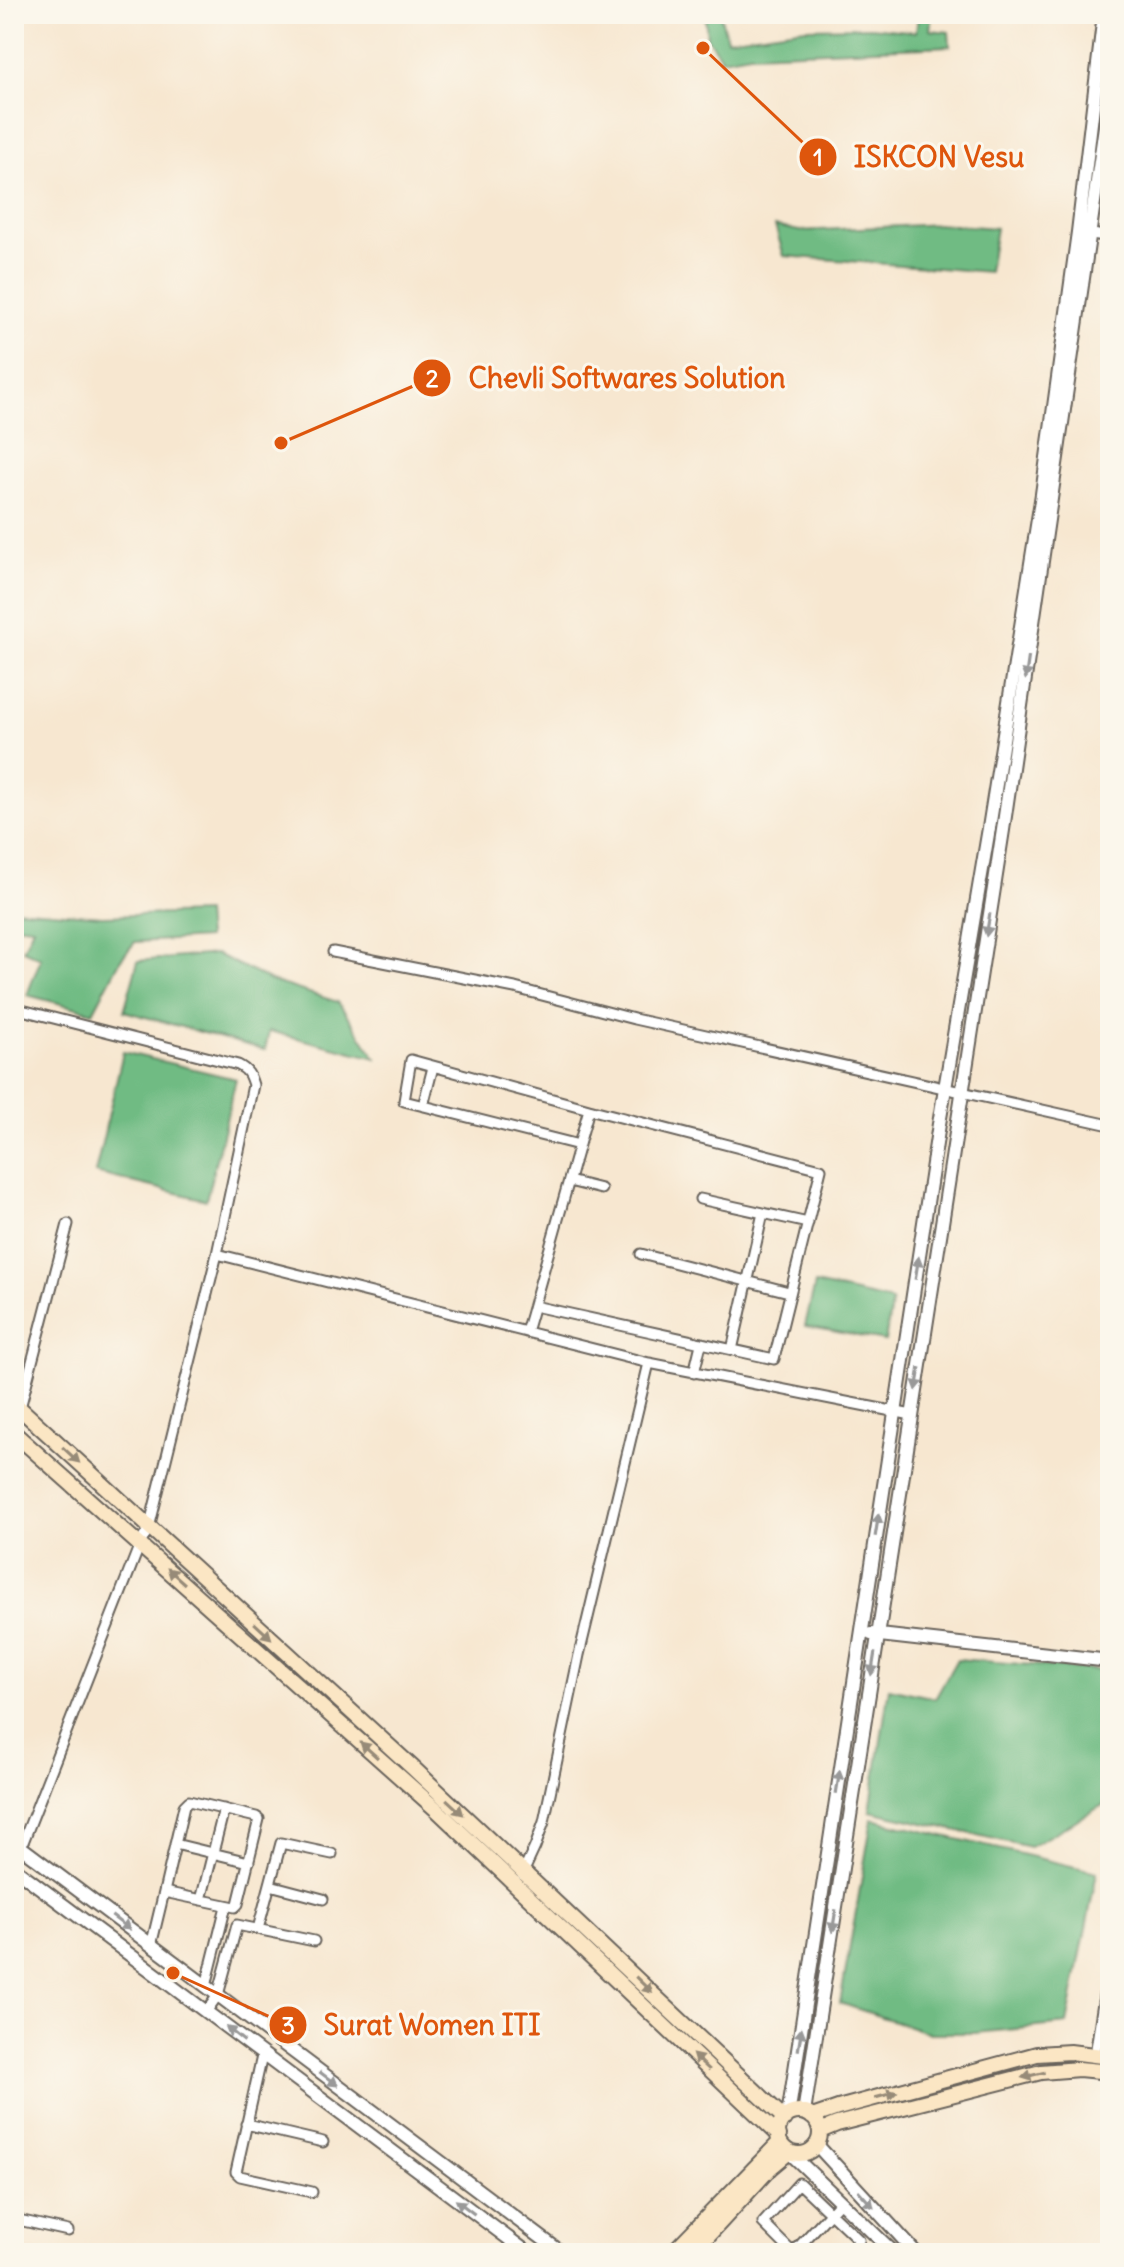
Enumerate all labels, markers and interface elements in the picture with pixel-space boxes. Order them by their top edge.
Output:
callout: ISKCON Vesu [798,131,1040,183]
text: ISKCON Vesu [854,139,1024,175]
text: 1 [813,142,823,172]
callout: Chevli Softwares Solution [412,352,801,404]
text: Chevli Softwares Solution [469,360,785,396]
text: 2 [425,363,439,393]
one-way arrow [1020,656,1033,681]
one-way arrow [981,913,993,938]
one-way arrow [911,1255,924,1280]
one-way arrow [911,1367,923,1392]
one-way arrow [62,1446,81,1464]
one-way arrow [871,1512,884,1537]
one-way arrow [166,1568,185,1586]
one-way arrow [254,1621,273,1639]
one-way arrow [867,1651,879,1676]
one-way arrow [359,1742,378,1760]
one-way arrow [832,1769,845,1794]
one-way arrow [445,1797,464,1815]
one-way arrow [827,1908,840,1933]
one-way arrow [111,1914,131,1930]
one-way arrow [634,1975,653,1994]
callout: Surat Women ITI [268,1999,557,2051]
text: Surat Women ITI [324,2007,540,2043]
text: 3 [281,2010,295,2040]
one-way arrow [225,2026,245,2043]
one-way arrow [794,2026,807,2051]
one-way arrow [692,2054,711,2072]
one-way arrow [1020,2069,1045,2082]
one-way arrow [319,2070,339,2086]
one-way arrow [874,2088,899,2100]
one-way arrow [857,2188,874,2208]
one-way arrow [455,2199,476,2215]

